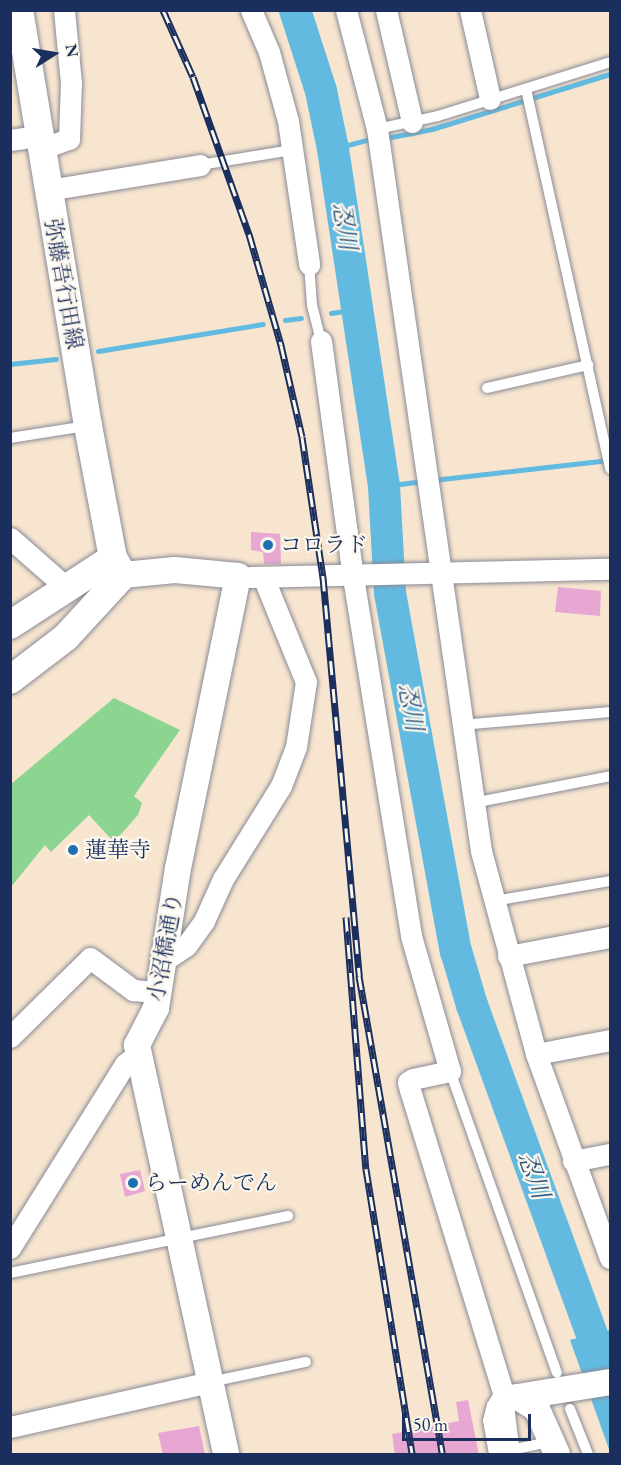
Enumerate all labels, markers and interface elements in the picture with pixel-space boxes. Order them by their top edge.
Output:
north arrow [24,24,84,84]
text: N [61,42,84,59]
water label: 忍川 [327,200,363,252]
street label: 弥藤吾行田線 [40,217,88,351]
place label: コロラド [280,532,368,558]
marker: コロラド [261,538,275,552]
water label: 忍川 [393,681,429,733]
place label: 蓮華寺 [85,837,151,863]
marker: 蓮華寺 [66,843,80,857]
street label: 小沼橋通り [142,891,188,1003]
water label: 忍川 [512,1148,556,1202]
place label: らーめんでん [145,1170,277,1196]
marker: らーめんでん [126,1176,140,1190]
scale bar [405,1402,534,1440]
text: 50 m [413,1413,448,1436]

